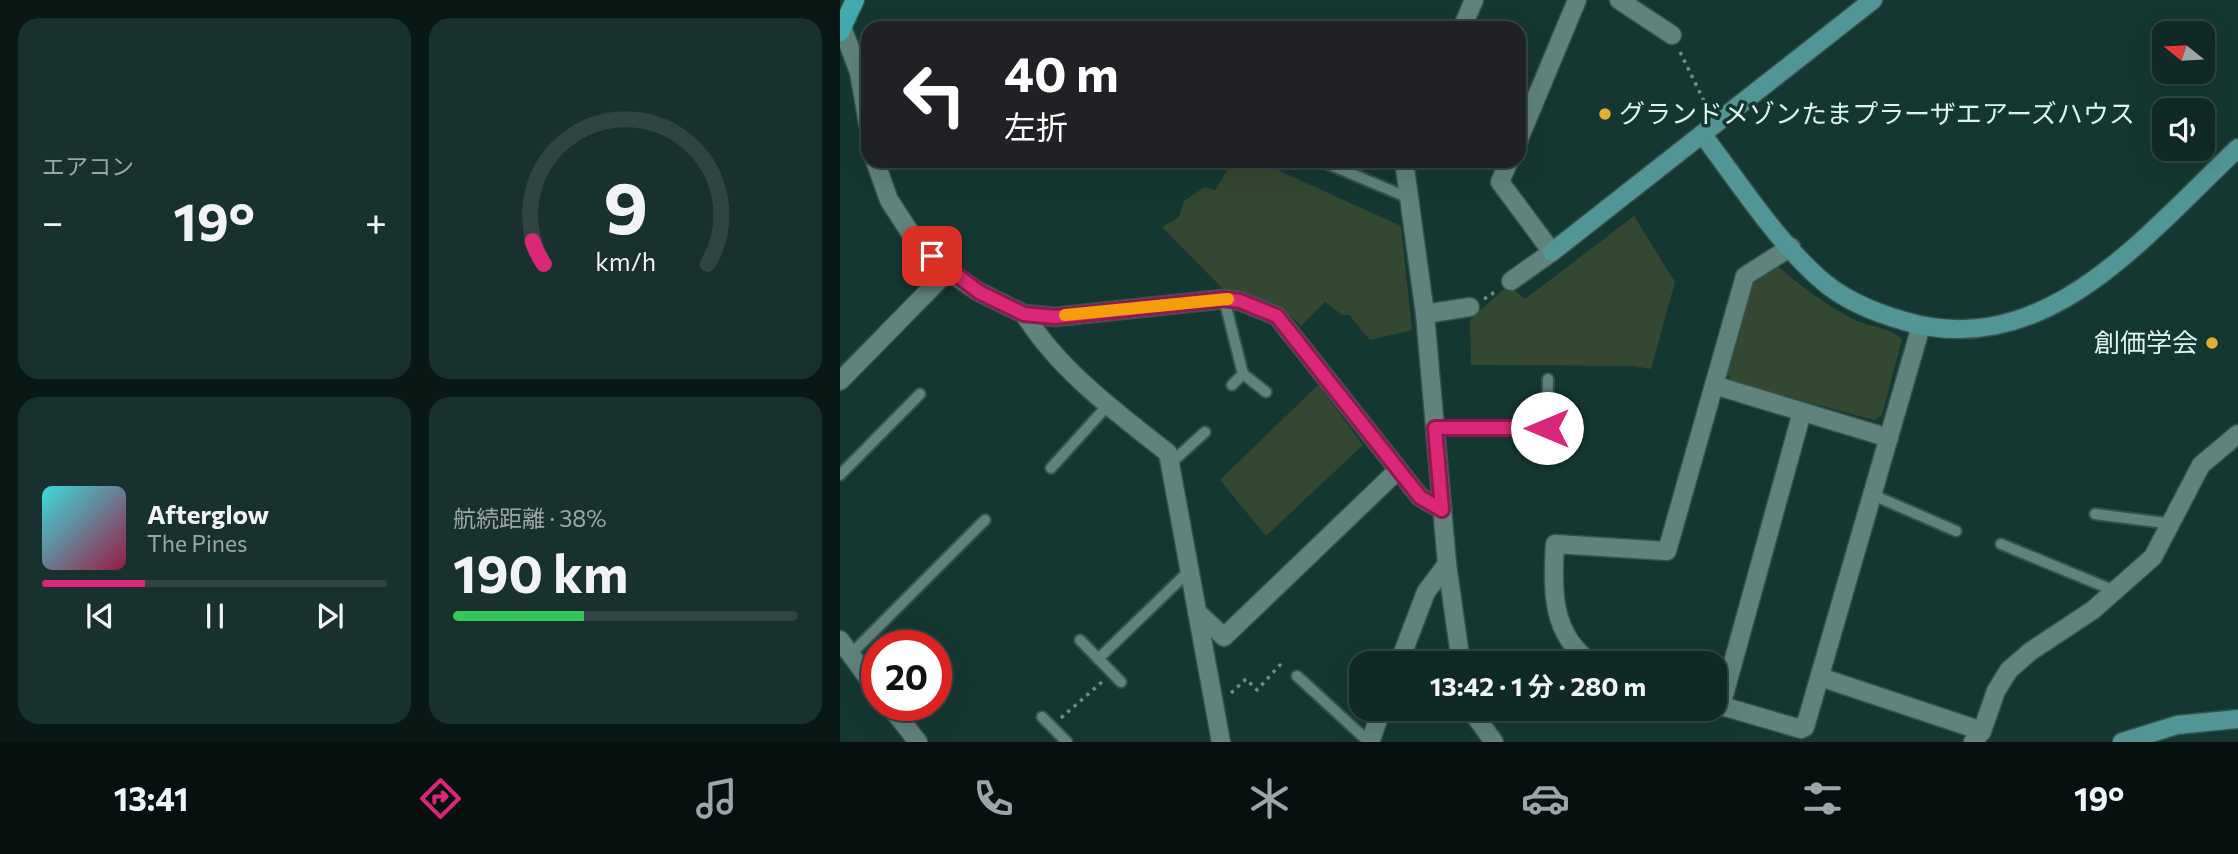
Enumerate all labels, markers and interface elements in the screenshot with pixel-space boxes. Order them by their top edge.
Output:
north arrow [2152,21,2216,84]
map controls [2152,21,2215,161]
text: 40 m [1004,42,1119,102]
icon: left [889,49,980,140]
place label: グランドメゾンたまプラーザエアーズハウス [1619,97,2135,128]
button: sound [2152,98,2215,161]
text: 左折 [1004,106,1068,146]
marker: グランドメゾンたまプラーザエアーズハウス [1597,106,1613,122]
text: エアコン [42,152,134,180]
text: 9 [603,161,648,250]
text: 19° [173,188,255,252]
text: − [42,197,64,244]
text: + [365,197,387,244]
pin [902,226,962,286]
icon: arrive [913,237,951,275]
text: km/h [595,246,656,276]
place label: 創価学会 [2094,326,2198,357]
marker: 創価学会 [2204,335,2220,351]
position arrow [1510,391,1584,465]
text: Afterglow [147,498,269,529]
text: 航続距離 · 38% [453,504,607,532]
text: The Pines [147,529,248,557]
text: 190 km [453,540,628,604]
icon: previous [81,597,119,635]
icon: pause [196,597,234,635]
icon: next [311,597,349,635]
speed limit sign: 20 [861,630,952,721]
text: 13:42 · 1 分 · 280 m [1430,670,1646,701]
icon: directions [416,774,465,823]
icon: music [692,774,741,823]
icon: phone [969,774,1018,823]
icon: climate [1245,774,1294,823]
icon: car [1521,774,1570,823]
icon: filters [1798,774,1847,823]
text: 13:41 [114,778,188,818]
text: 19° [2074,778,2124,818]

